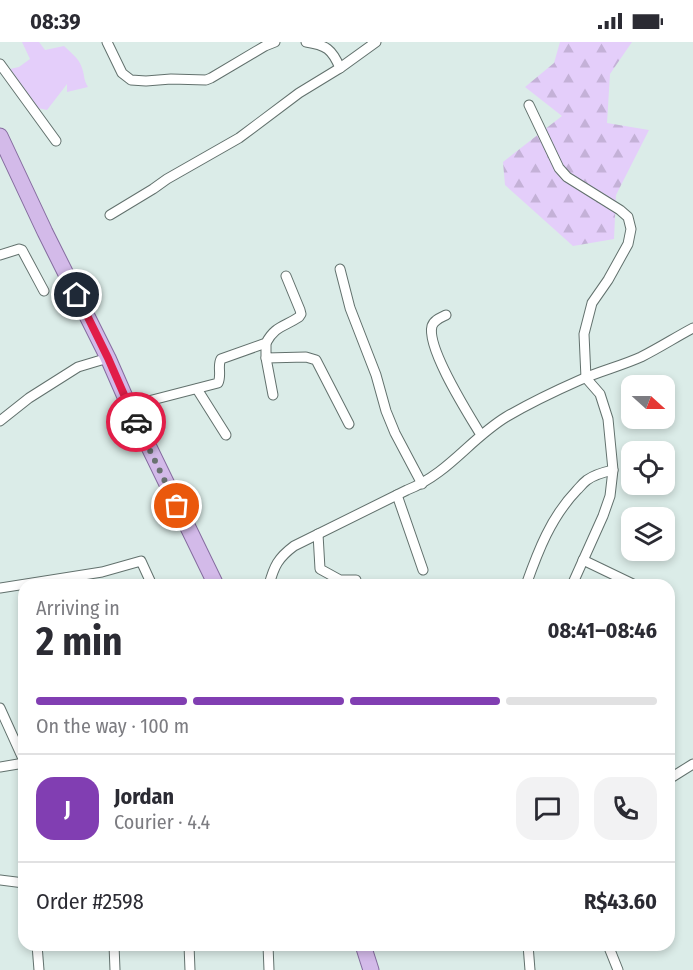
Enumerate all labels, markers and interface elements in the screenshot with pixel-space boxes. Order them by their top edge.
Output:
text: 08:39 [30,8,81,35]
pin [51,269,102,320]
icon: home [60,278,93,311]
north arrow [621,375,675,429]
map controls [621,375,675,561]
courier [106,392,166,452]
icon: car [120,406,153,439]
button: locate [621,441,675,495]
pin [151,480,202,531]
icon: bag [160,489,193,522]
button: layers [621,507,675,561]
text: Arriving in [36,596,120,620]
text: 08:41–08:46 [547,617,657,644]
text: 2 min [36,619,122,665]
text: On the way · 100 m [36,714,189,738]
button: chat [516,777,579,840]
button: phone [594,777,657,840]
text: Jordan [114,783,174,810]
text: J [64,795,71,822]
text: Courier · 4.4 [114,810,210,834]
text: Order #2598 [36,888,144,915]
text: R$43.60 [584,888,657,915]

